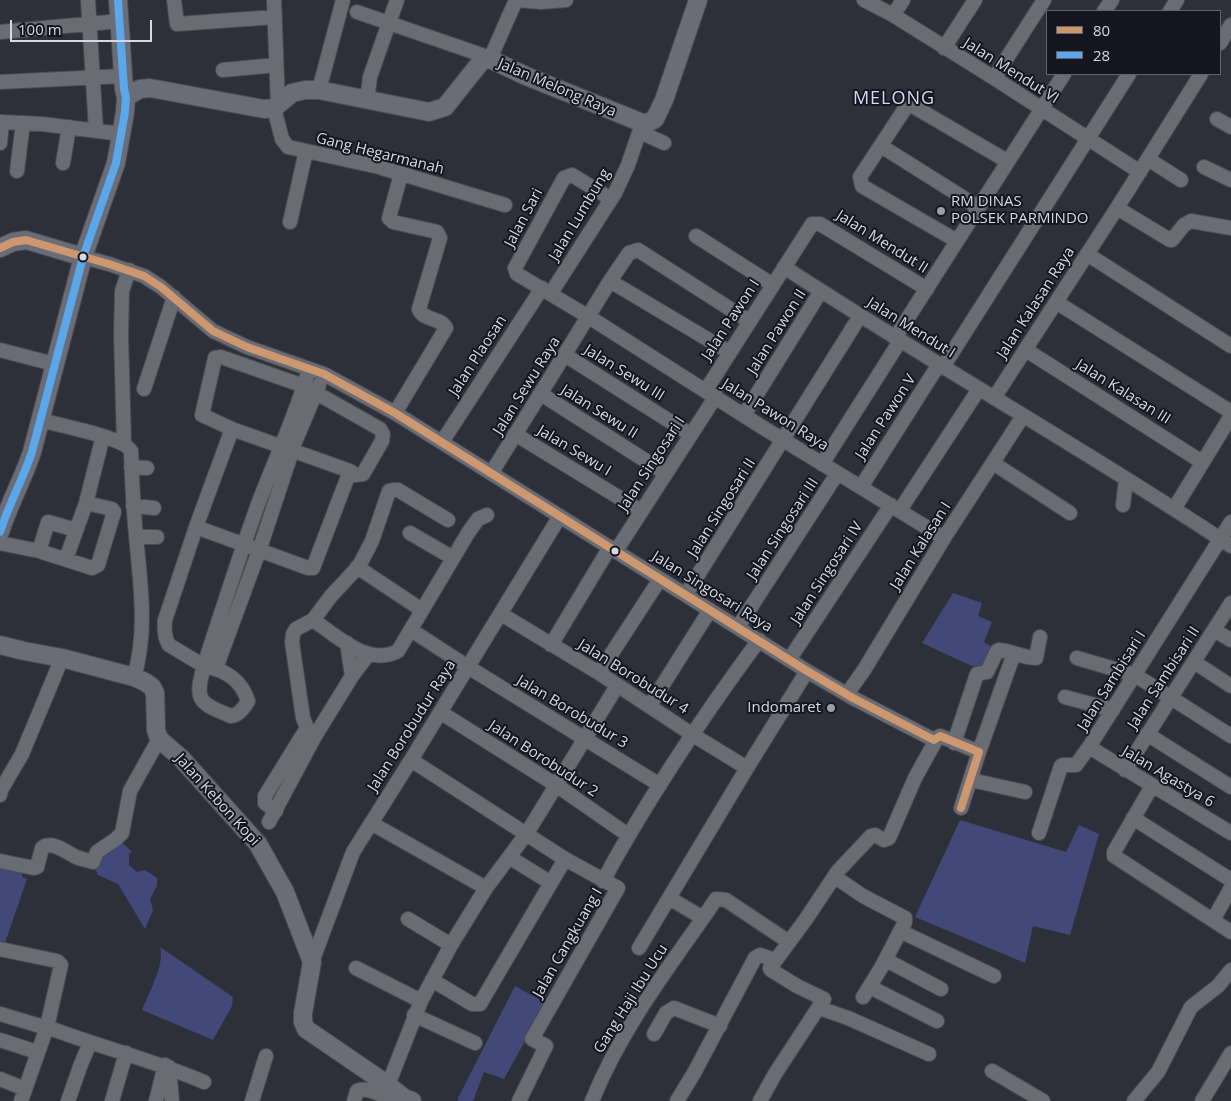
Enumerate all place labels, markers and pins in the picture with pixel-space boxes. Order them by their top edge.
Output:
place label: RM DINAS POLSEK PARMINDO [951,193,1088,228]
marker: RM DINAS POLSEK PARMINDO [935,205,947,217]
unlabelled marker [78,252,88,262]
unlabelled marker [610,546,620,556]
place label: Indomaret [747,699,821,717]
marker: Indomaret [825,702,837,714]

